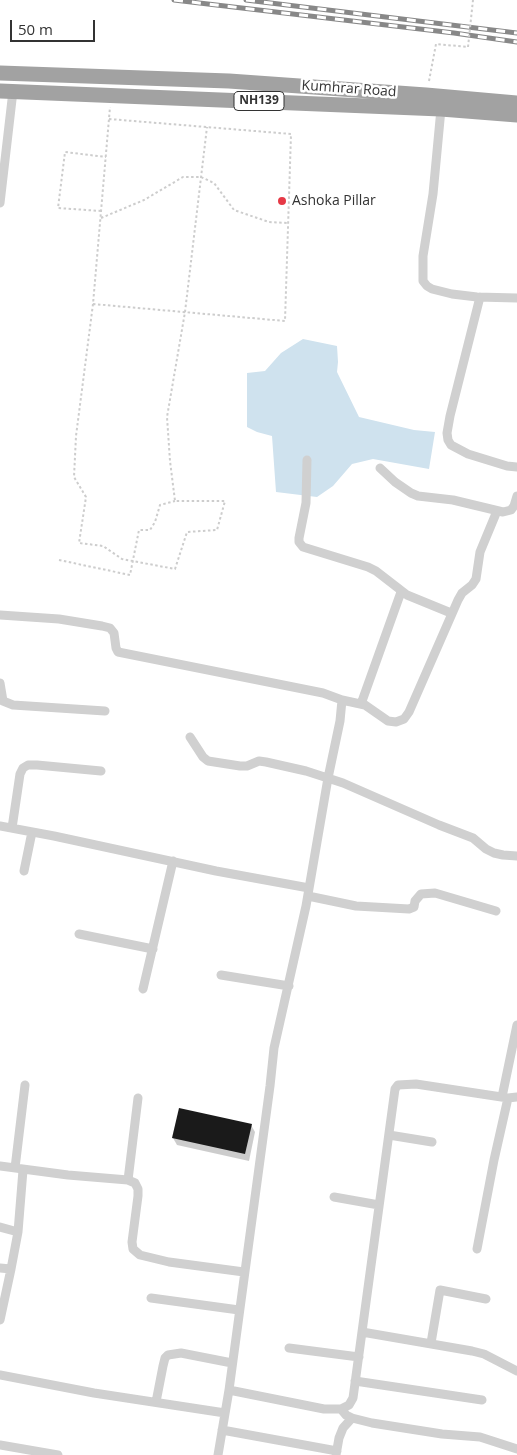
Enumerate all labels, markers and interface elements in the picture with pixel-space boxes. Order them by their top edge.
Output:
scale bar [12,10,98,42]
text: 50 m [18,19,53,39]
street label: Kumhrar Road [301,77,397,101]
road number: NH139 [234,92,284,110]
place label: Ashoka Pillar [292,193,376,209]
marker: Ashoka Pillar [276,195,288,207]

